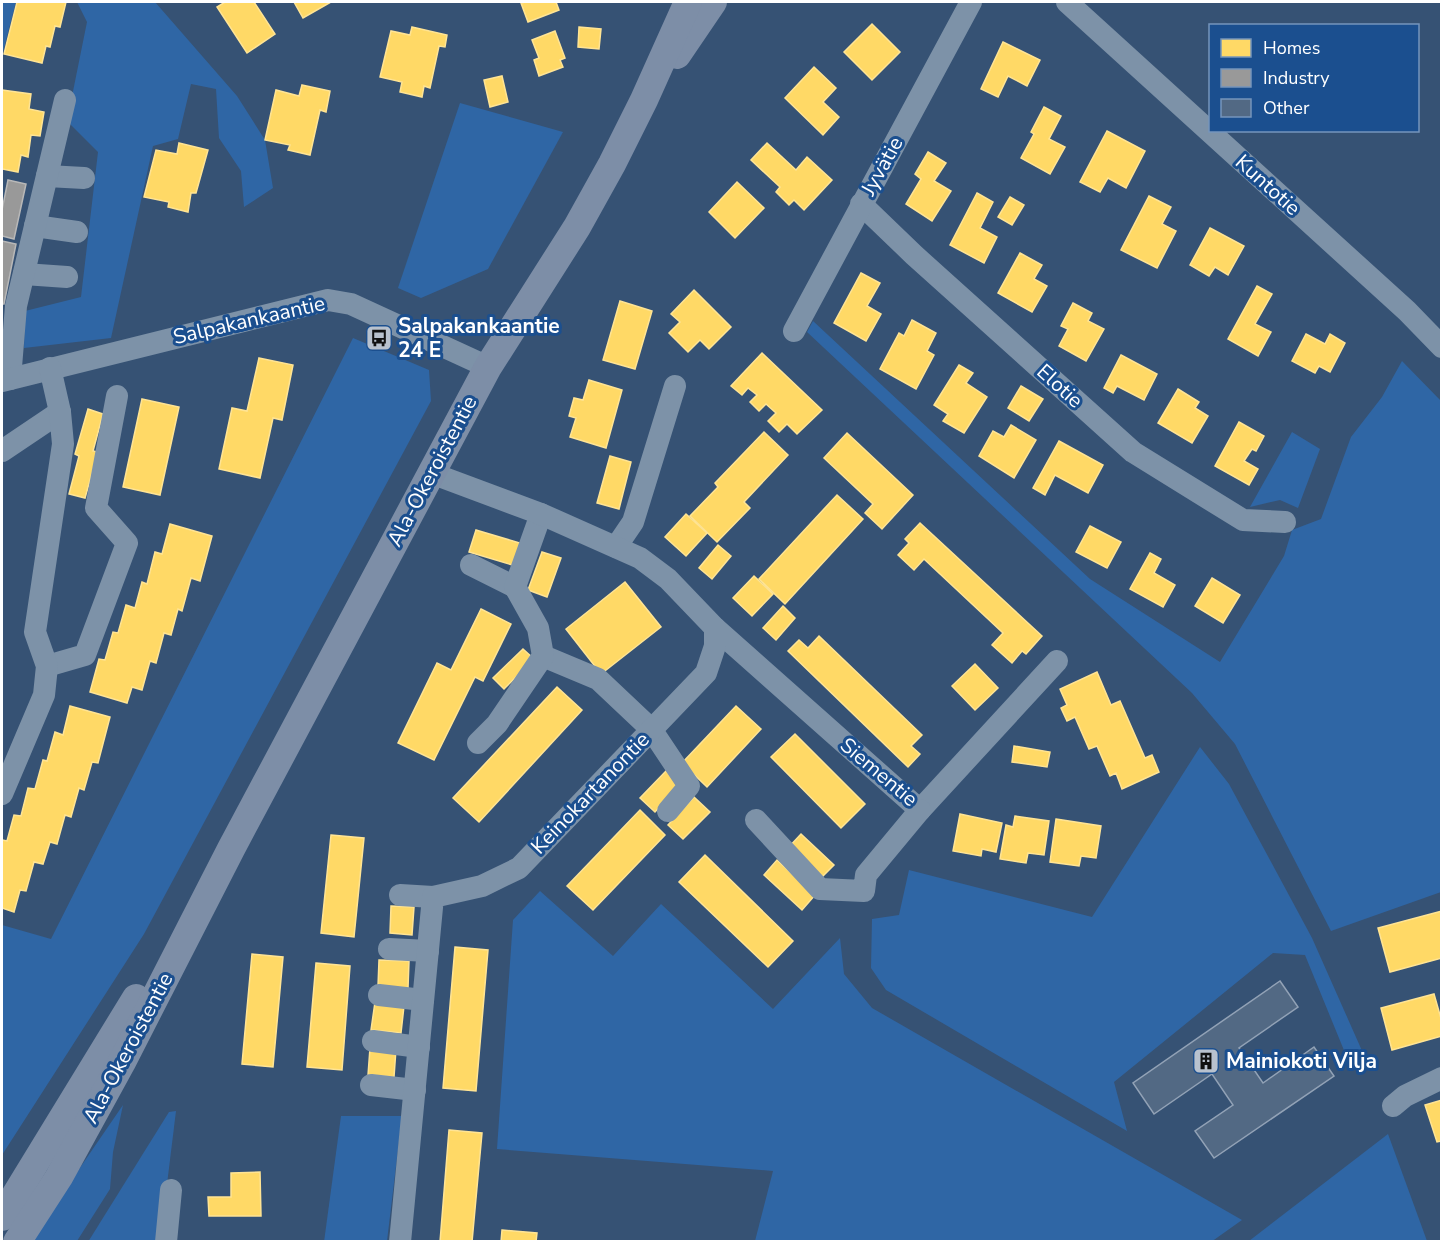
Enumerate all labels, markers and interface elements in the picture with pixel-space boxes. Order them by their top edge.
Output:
legend [1209,24,1419,132]
text: Homes [1263,36,1320,60]
text: Industry [1263,66,1330,90]
text: Other [1263,96,1310,120]
street label: Jyvätie [854,132,910,201]
street label: Kuntotie [1229,148,1307,222]
street label: Salpakankaantie [170,289,328,351]
place label: Salpakankaantie 24 E [398,312,560,364]
bus stop icon: Salpakankaantie 24 E [364,323,394,353]
street label: Elotie [1031,358,1089,414]
street label: Ala-Okeroistentie [380,391,484,551]
street label: Keinokartanontie [525,726,655,860]
street label: Siementie [834,731,924,813]
street label: Ala-Okeroistentie [76,968,180,1128]
building icon: Mainiokoti Vilja [1191,1046,1221,1076]
place label: Mainiokoti Vilja [1226,1047,1377,1075]

